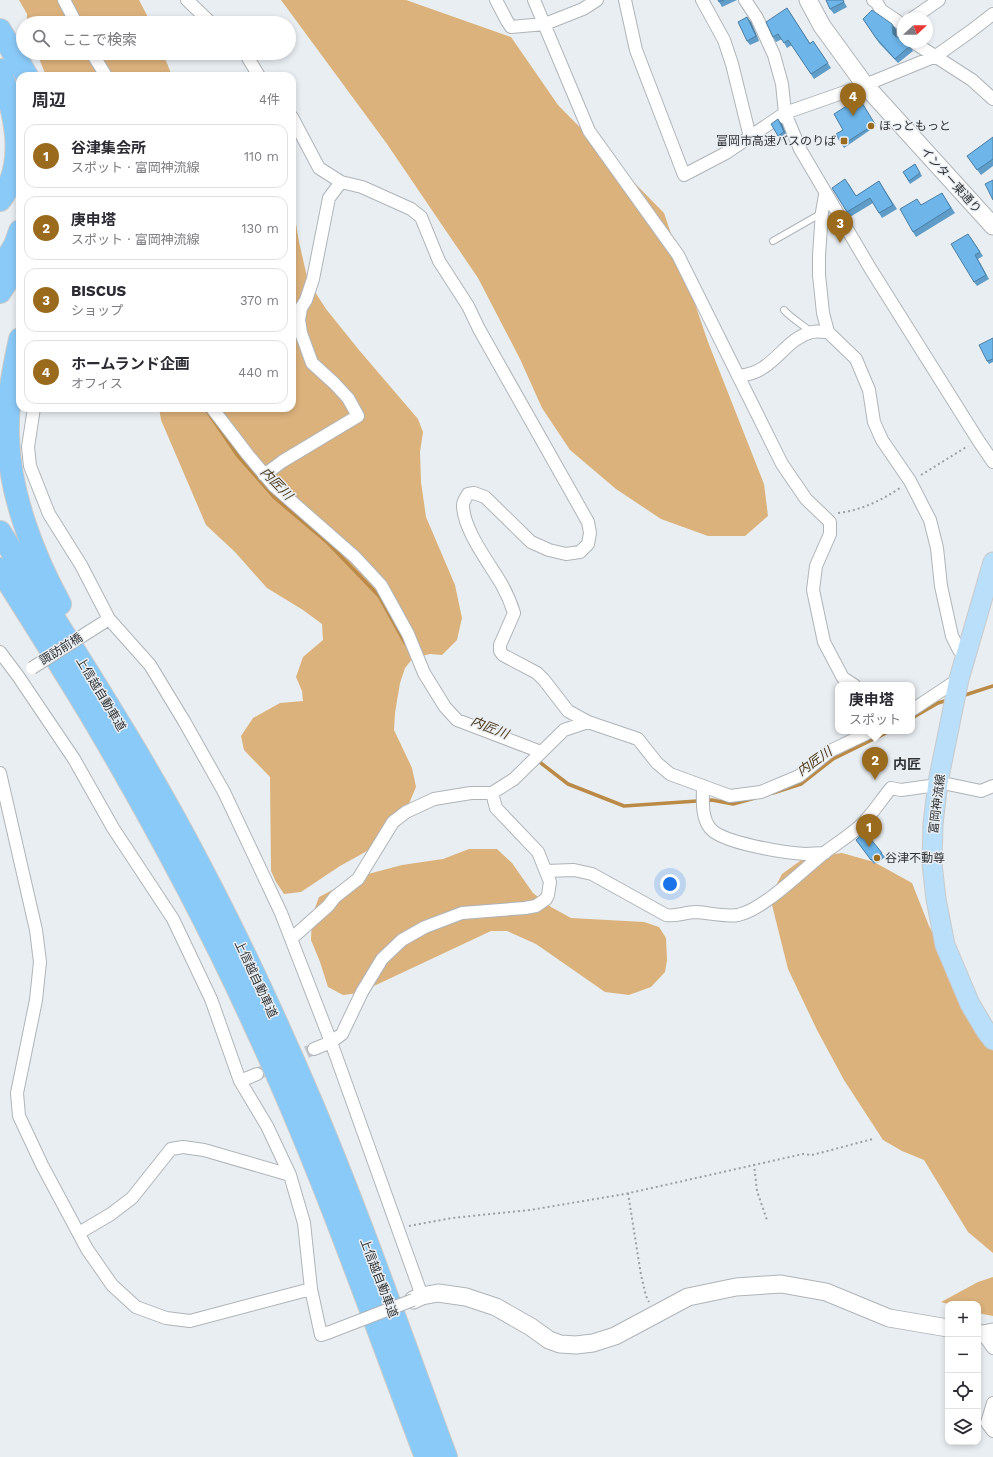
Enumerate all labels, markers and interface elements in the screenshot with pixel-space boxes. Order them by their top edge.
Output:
north arrow [897,12,933,48]
search box [16,16,296,60]
icon: search [30,27,52,49]
text: ここで検索 [62,31,137,49]
pin: 4 [840,83,866,116]
text: 周辺 [32,90,66,110]
text: 4件 [259,92,280,107]
place label: ほっともっと [879,119,951,133]
marker: ほっともっと [866,121,876,131]
place label: 富岡市高速バスのりば [716,134,836,148]
marker: 富岡市高速バスのりば [839,136,849,146]
text: 谷津集会所 [71,139,146,157]
street label: インター東通り [918,144,984,216]
text: 1 [43,149,49,164]
text: 110 m [244,149,279,164]
text: スポット · 富岡神流線 [71,160,200,175]
pin: 3 [827,210,853,243]
text: 庚申塔 [71,211,116,229]
text: 2 [42,221,50,236]
text: 130 m [241,221,279,236]
text: スポット · 富岡神流線 [71,232,200,247]
text: BISCUS [71,282,126,300]
text: 3 [42,293,50,308]
text: 370 m [240,293,279,308]
text: ショップ [71,303,123,318]
text: ホームランド企画 [71,355,190,373]
text: 4 [42,365,50,380]
text: 440 m [238,365,279,380]
text: オフィス [71,376,123,391]
water label: 内匠川 [258,464,297,504]
street label: 諏訪前橋 [37,630,85,668]
street label: 上信越自動車道 [73,654,129,734]
popup [835,682,915,734]
text: 庚申塔 [849,691,894,709]
text: スポット [849,712,901,727]
water label: 内匠川 [469,713,513,742]
water label: 内匠川 [794,743,836,779]
pin: 2 [862,747,888,780]
district label: 内匠 [893,756,921,772]
street label: 富岡神流線 [926,773,948,835]
pin: 1 [856,814,882,847]
place label: 谷津不動尊 [885,851,945,865]
marker: 谷津不動尊 [872,853,882,863]
your location [660,874,680,894]
street label: 上信越自動車道 [232,938,280,1020]
street label: 上信越自動車道 [357,1236,401,1320]
map controls [945,1301,981,1445]
button: + [945,1301,981,1337]
button: − [945,1337,981,1373]
button: locate [945,1373,981,1409]
button: layers [945,1409,981,1445]

